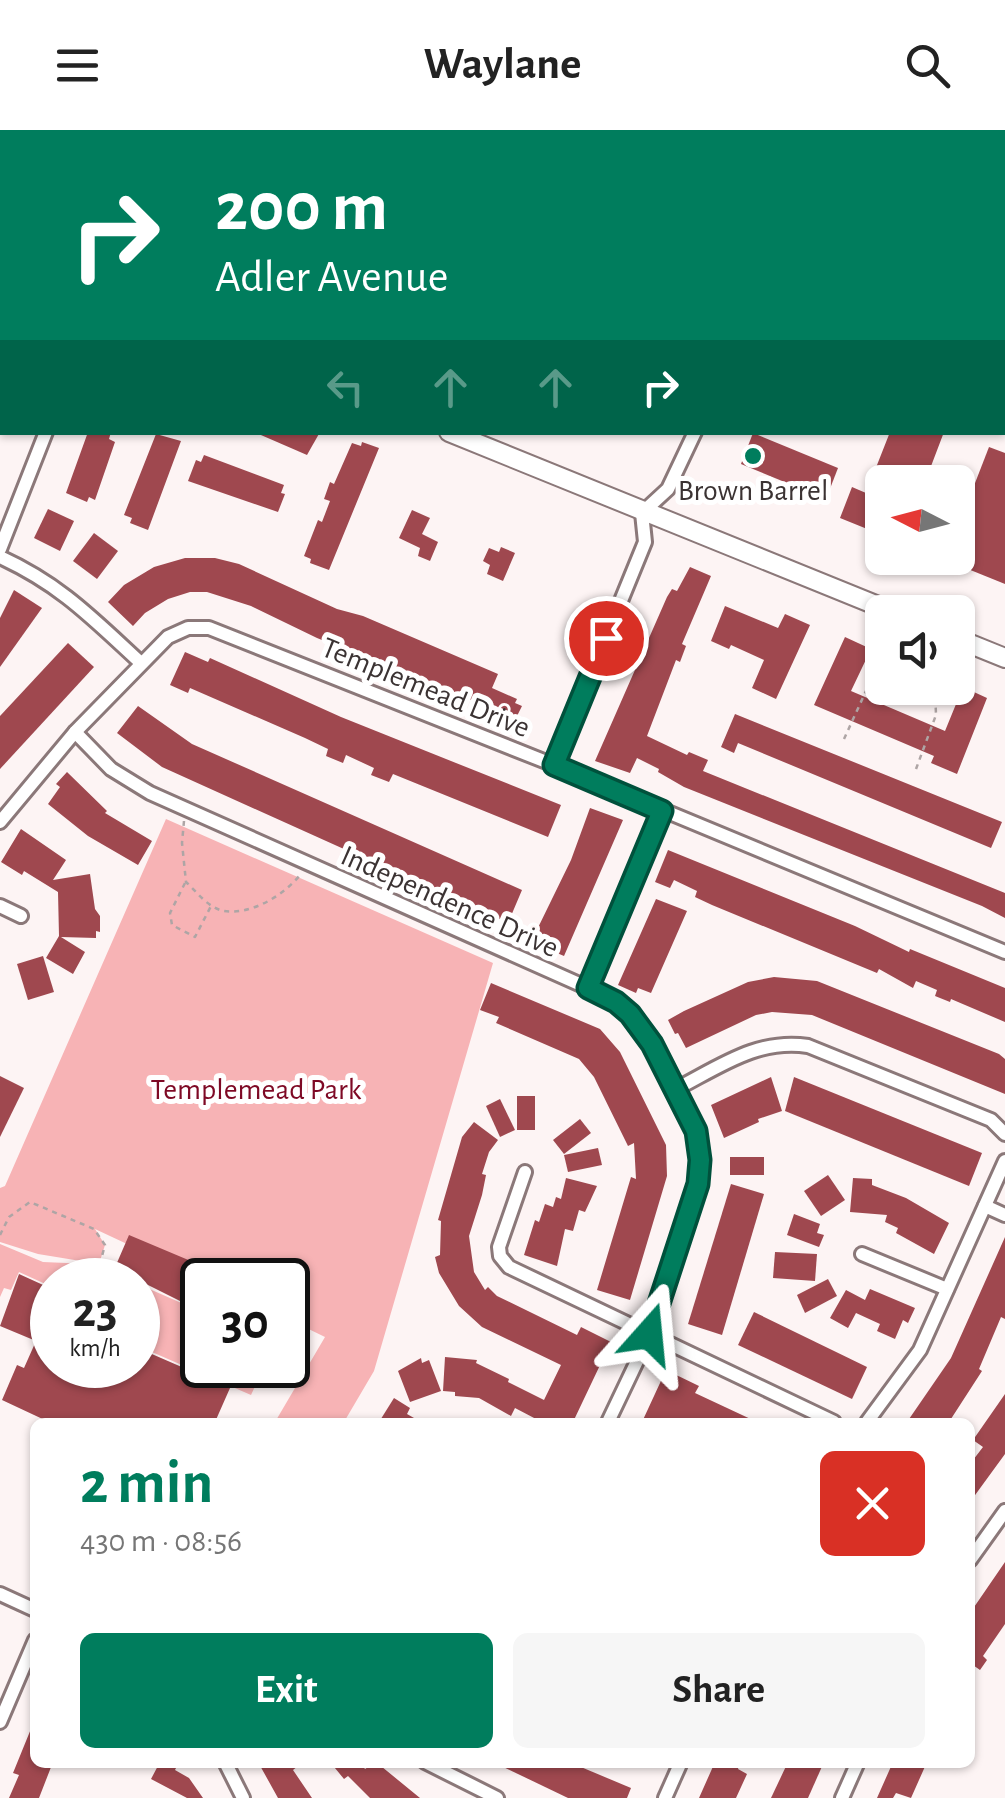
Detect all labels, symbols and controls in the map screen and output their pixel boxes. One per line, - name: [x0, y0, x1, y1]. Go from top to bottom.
- icon: menu: [50, 38, 105, 93]
- icon: search: [900, 38, 955, 93]
- text: Waylane: [424, 42, 581, 87]
- icon: right: [50, 170, 180, 300]
- text: 200 m: [215, 173, 388, 243]
- text: Adler Avenue: [215, 255, 449, 300]
- icon: left: [318, 360, 373, 415]
- icon: ahead: [423, 360, 478, 415]
- icon: ahead: [528, 360, 583, 415]
- icon: right: [633, 360, 688, 415]
- marker: Brown Barrel: [742, 445, 764, 467]
- north arrow: [865, 465, 975, 575]
- map controls: [865, 465, 975, 705]
- place label: Brown Barrel: [678, 476, 828, 506]
- button: sound: [865, 595, 975, 705]
- pin: [564, 596, 649, 681]
- icon: arrive: [579, 611, 634, 666]
- street label: Templemead Drive: [317, 633, 534, 743]
- street label: Independence Drive: [336, 840, 563, 963]
- park label: Templemead Park: [151, 1075, 362, 1105]
- speed limit sign: 30: [180, 1258, 310, 1388]
- position arrow: [597, 1282, 701, 1386]
- text: 23: [72, 1286, 118, 1336]
- text: km/h: [69, 1336, 121, 1361]
- button: close: [820, 1451, 925, 1556]
- text: 2 min: [80, 1454, 213, 1514]
- text: 430 m · 08:56: [80, 1525, 242, 1557]
- button: Exit: [80, 1633, 493, 1748]
- button: Share: [513, 1633, 925, 1748]

